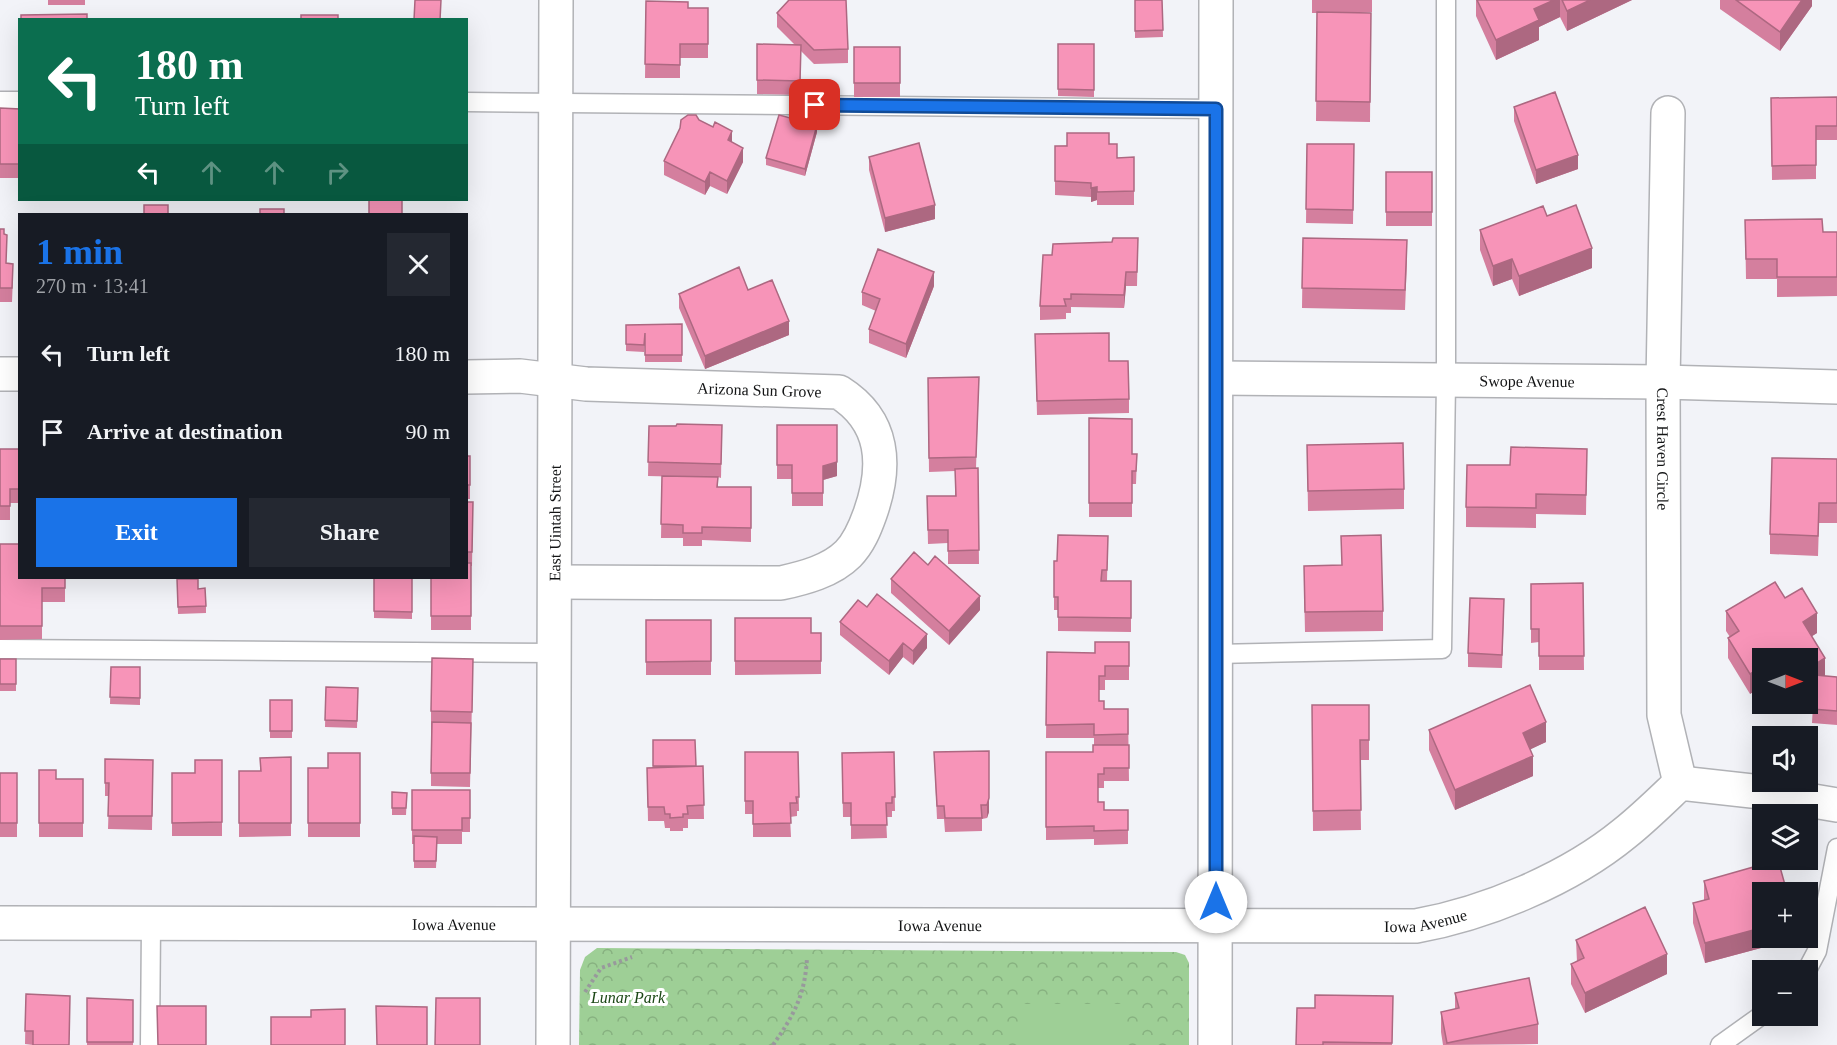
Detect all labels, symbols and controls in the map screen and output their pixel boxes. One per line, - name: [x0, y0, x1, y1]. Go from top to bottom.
- icon: left: [36, 42, 114, 120]
- text: 180 m: [135, 42, 244, 88]
- pin: [789, 79, 840, 130]
- icon: arrive: [798, 88, 831, 121]
- text: Turn left: [135, 91, 229, 121]
- icon: left: [132, 156, 165, 189]
- icon: ahead: [195, 156, 228, 189]
- icon: ahead: [258, 156, 291, 189]
- icon: right: [321, 156, 354, 189]
- text: 1 min: [36, 232, 123, 272]
- button: close: [387, 233, 450, 296]
- text: 270 m · 13:41: [36, 275, 149, 297]
- icon: left: [36, 338, 69, 371]
- text: Turn left: [87, 341, 170, 366]
- text: 180 m: [394, 341, 450, 366]
- street label: Swope Avenue: [1479, 372, 1575, 390]
- street label: Arizona Sun Grove: [697, 379, 822, 400]
- street label: Crest Haven Circle: [1655, 388, 1672, 510]
- icon: arrive: [36, 416, 69, 449]
- text: Arrive at destination: [87, 419, 283, 444]
- text: 90 m: [405, 419, 450, 444]
- street label: East Uintah Street: [546, 464, 563, 581]
- button: Exit: [36, 498, 237, 567]
- button: Share: [249, 498, 450, 567]
- north arrow: [1752, 648, 1818, 714]
- map controls: [1752, 648, 1818, 1026]
- button: sound: [1752, 726, 1818, 792]
- button: layers: [1752, 804, 1818, 870]
- position arrow: [1184, 870, 1248, 934]
- button: +: [1752, 882, 1818, 948]
- street label: Iowa Avenue: [1384, 906, 1469, 935]
- street label: Iowa Avenue: [412, 915, 496, 933]
- street label: Iowa Avenue: [898, 916, 982, 934]
- button: −: [1752, 960, 1818, 1026]
- park label: Lunar Park: [590, 989, 666, 1006]

